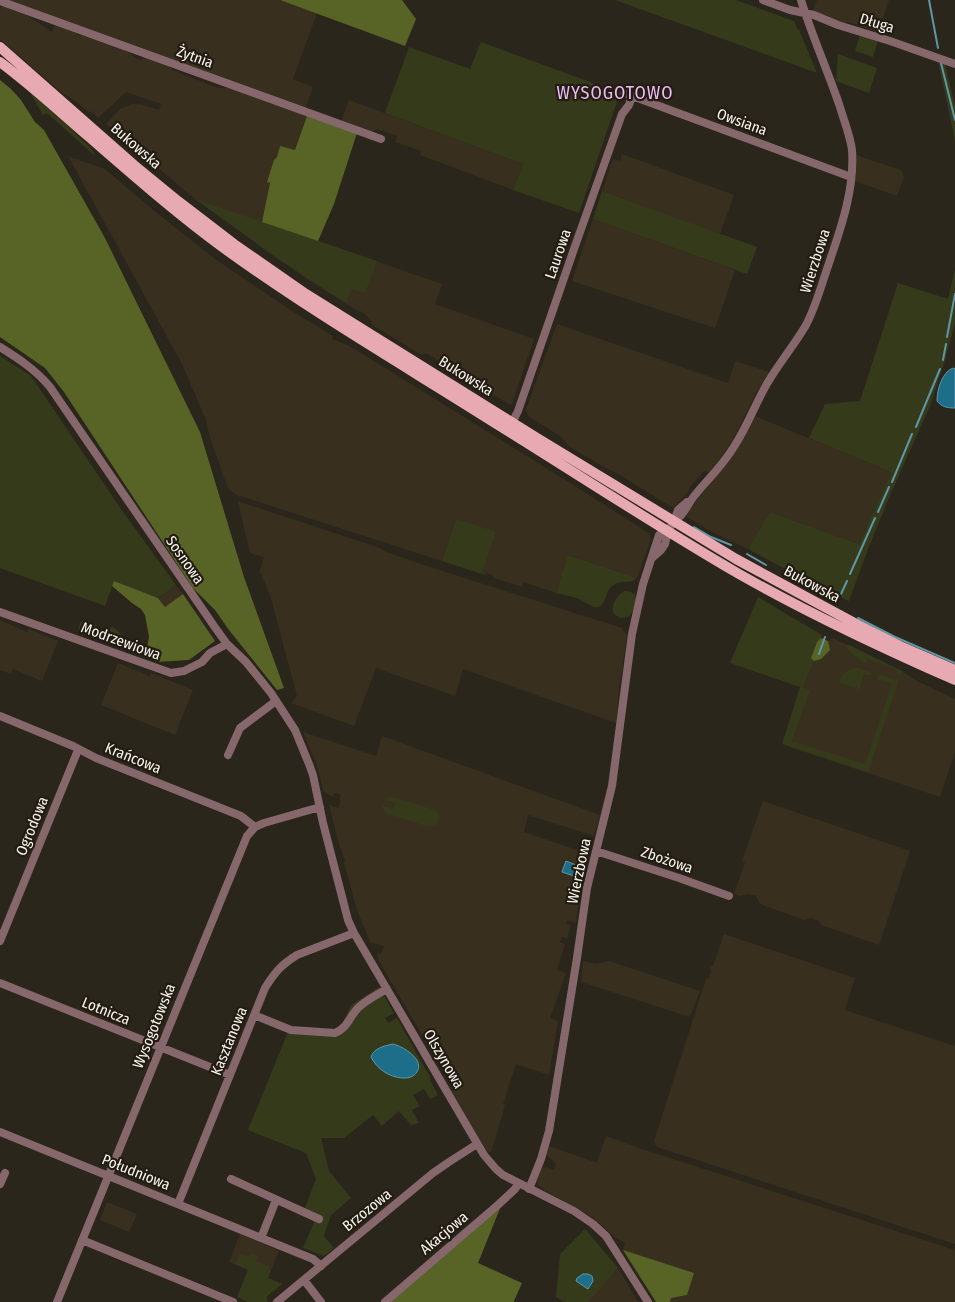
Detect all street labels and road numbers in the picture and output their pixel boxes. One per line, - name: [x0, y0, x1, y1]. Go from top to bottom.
- street label: Długa: [858, 9, 896, 37]
- street label: Żytnia: [174, 42, 216, 72]
- street label: Owsiana: [714, 105, 770, 139]
- street label: Bukowska: [107, 119, 165, 173]
- street label: Laurowa: [541, 227, 575, 281]
- street label: Wierzbowa: [796, 227, 834, 295]
- street label: Bukowska: [435, 352, 497, 400]
- street label: Sosnowa: [162, 533, 208, 587]
- street label: Bukowska: [781, 562, 843, 606]
- street label: Modrzewiowa: [79, 618, 163, 664]
- street label: Krańcowa: [102, 739, 164, 777]
- street label: Ogrodowa: [12, 794, 52, 858]
- street label: Wierzbowa: [563, 837, 595, 905]
- street label: Zbożowa: [639, 843, 695, 877]
- street label: Wysogotowska: [129, 981, 179, 1071]
- street label: Lotnicza: [79, 993, 133, 1029]
- street label: Kasztanowa: [207, 1004, 251, 1078]
- street label: Olszynowa: [420, 1026, 468, 1092]
- street label: Południowa: [99, 1150, 173, 1194]
- street label: Brzozowa: [339, 1185, 395, 1235]
- street label: Akacjowa: [416, 1208, 472, 1258]

